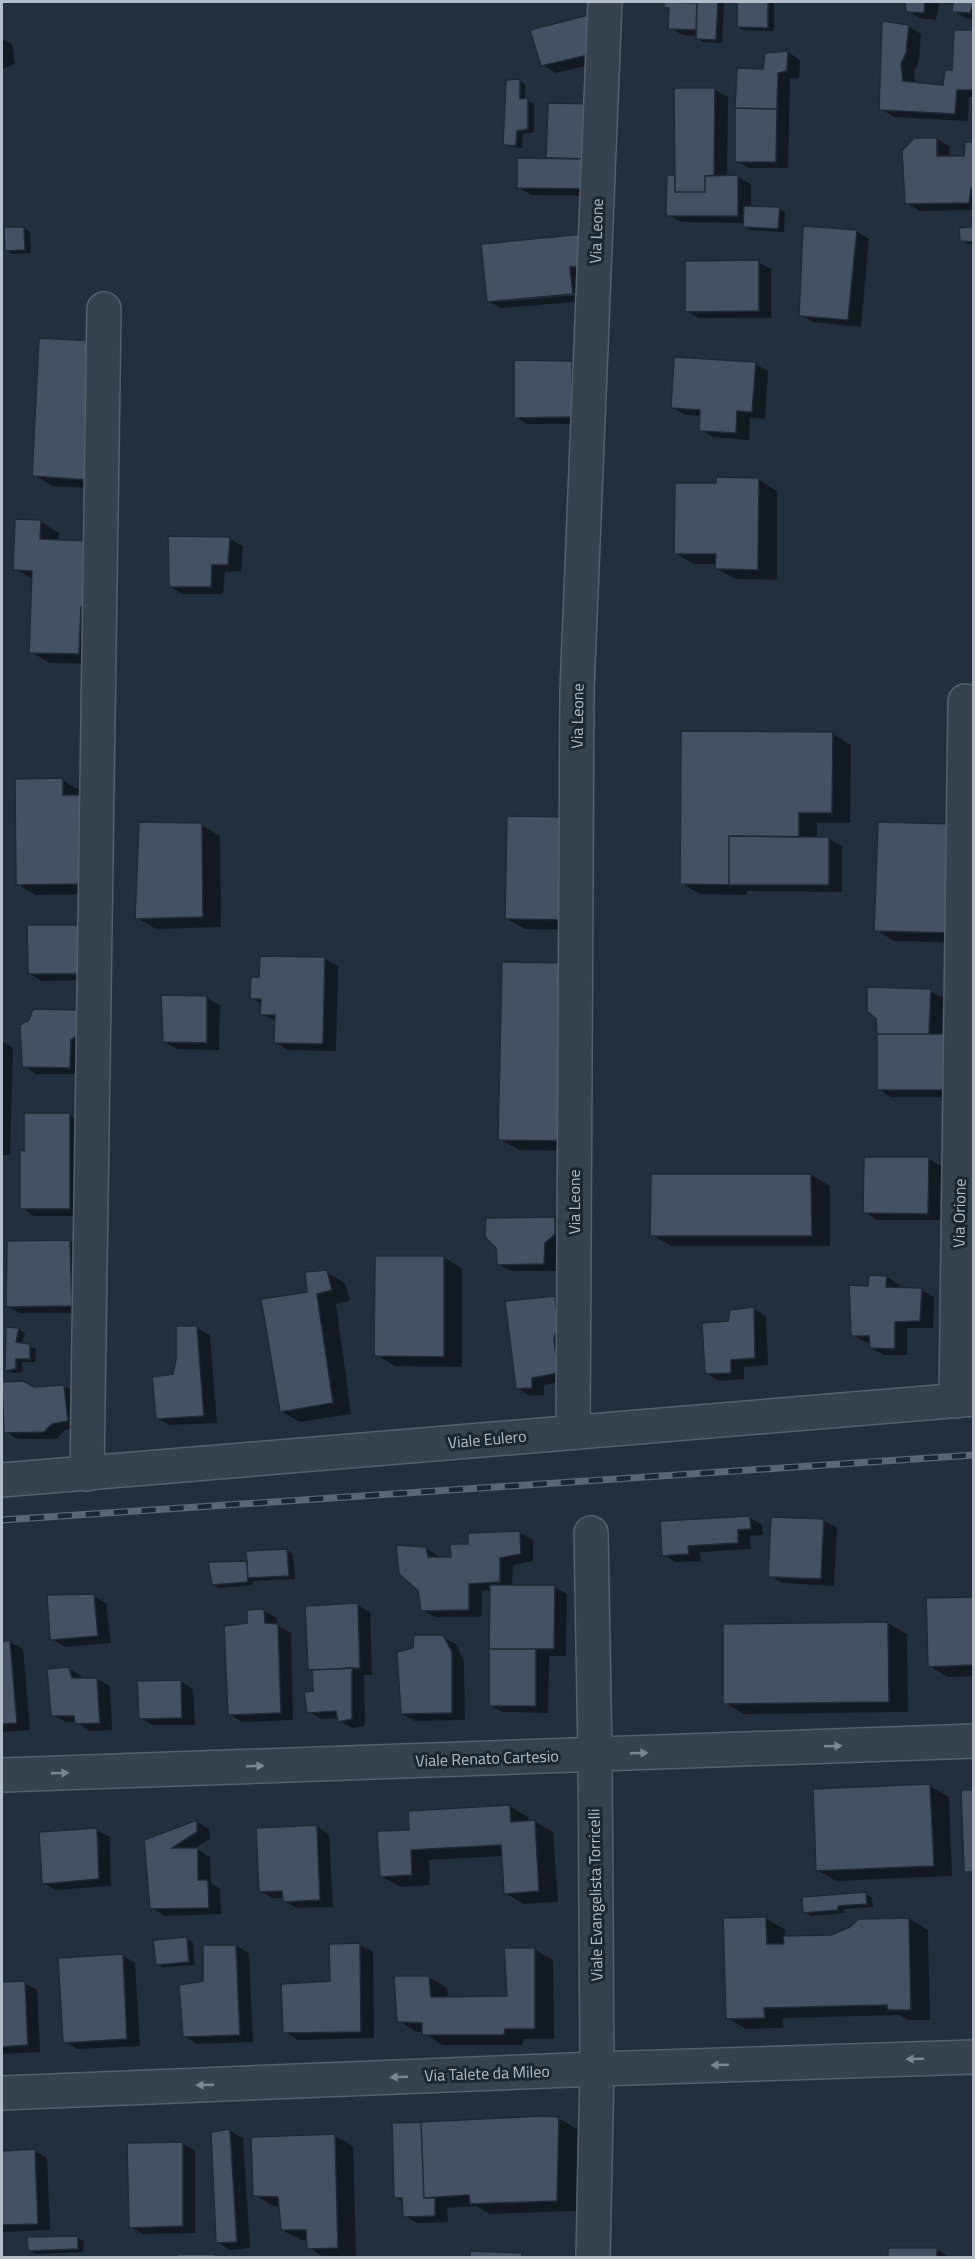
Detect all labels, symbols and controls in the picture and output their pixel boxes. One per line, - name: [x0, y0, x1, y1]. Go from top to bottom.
- street label: Via Leone: [583, 198, 609, 264]
- street label: Via Leone: [564, 683, 590, 749]
- street label: Via Leone: [562, 1169, 586, 1235]
- street label: Via Orione: [946, 1178, 972, 1248]
- street label: Viale Eulero: [447, 1424, 527, 1454]
- one-way arrow: [824, 1742, 843, 1751]
- street label: Viale Renato Cartesio: [415, 1744, 559, 1772]
- one-way arrow: [629, 1748, 648, 1757]
- one-way arrow: [245, 1762, 264, 1771]
- one-way arrow: [50, 1769, 69, 1778]
- street label: Viale Evangelista Torricelli: [581, 1808, 609, 1982]
- one-way arrow: [906, 2054, 925, 2064]
- street label: Via Talete da Mileo: [424, 2059, 550, 2087]
- one-way arrow: [711, 2060, 730, 2070]
- one-way arrow: [390, 2072, 409, 2081]
- one-way arrow: [195, 2080, 214, 2089]

